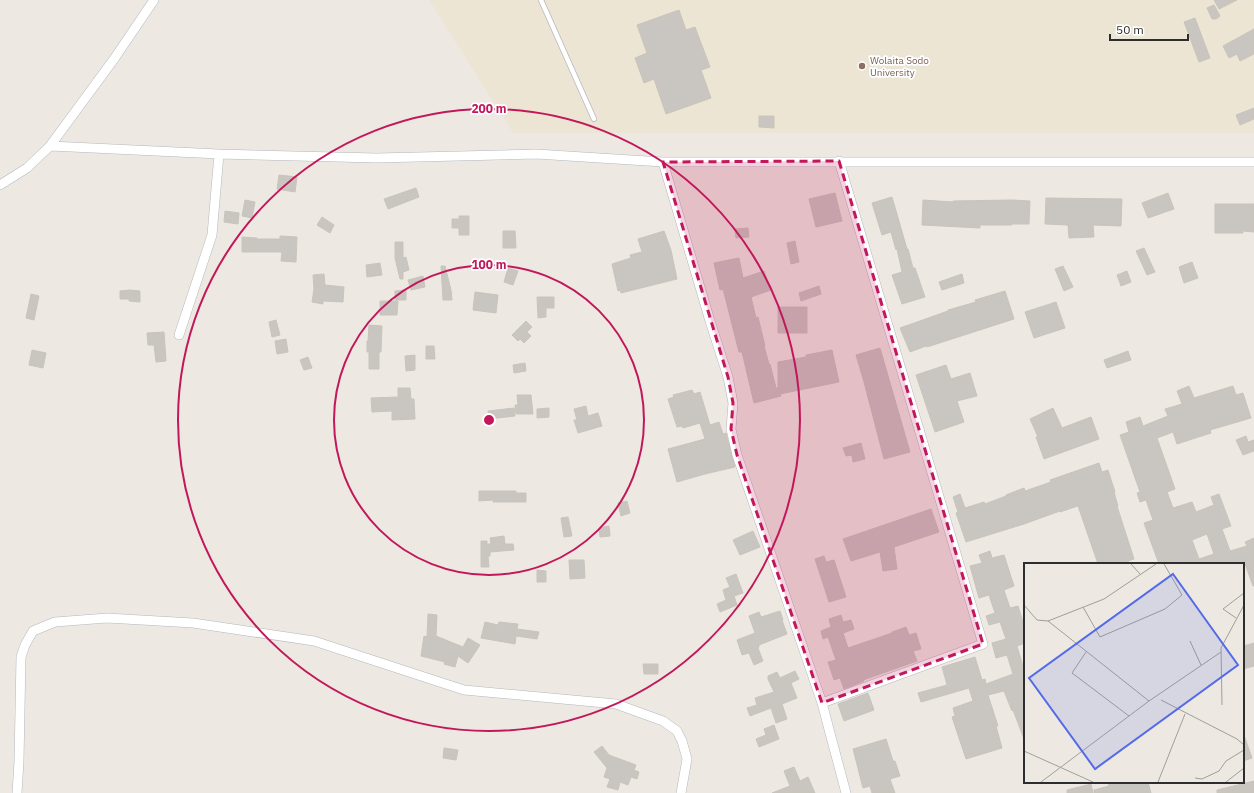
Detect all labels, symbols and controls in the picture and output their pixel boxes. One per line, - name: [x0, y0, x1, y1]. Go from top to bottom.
- scale bar: [1110, 16, 1188, 42]
- text: 50 m: [1116, 22, 1144, 37]
- place label: Wolaita Sodo University: [870, 54, 929, 79]
- marker: Wolaita Sodo University: [857, 61, 867, 71]
- text: 200 m: [471, 101, 507, 116]
- text: 100 m: [471, 257, 507, 272]
- centre of rings: [482, 413, 496, 427]
- inset map: [1024, 563, 1244, 783]

